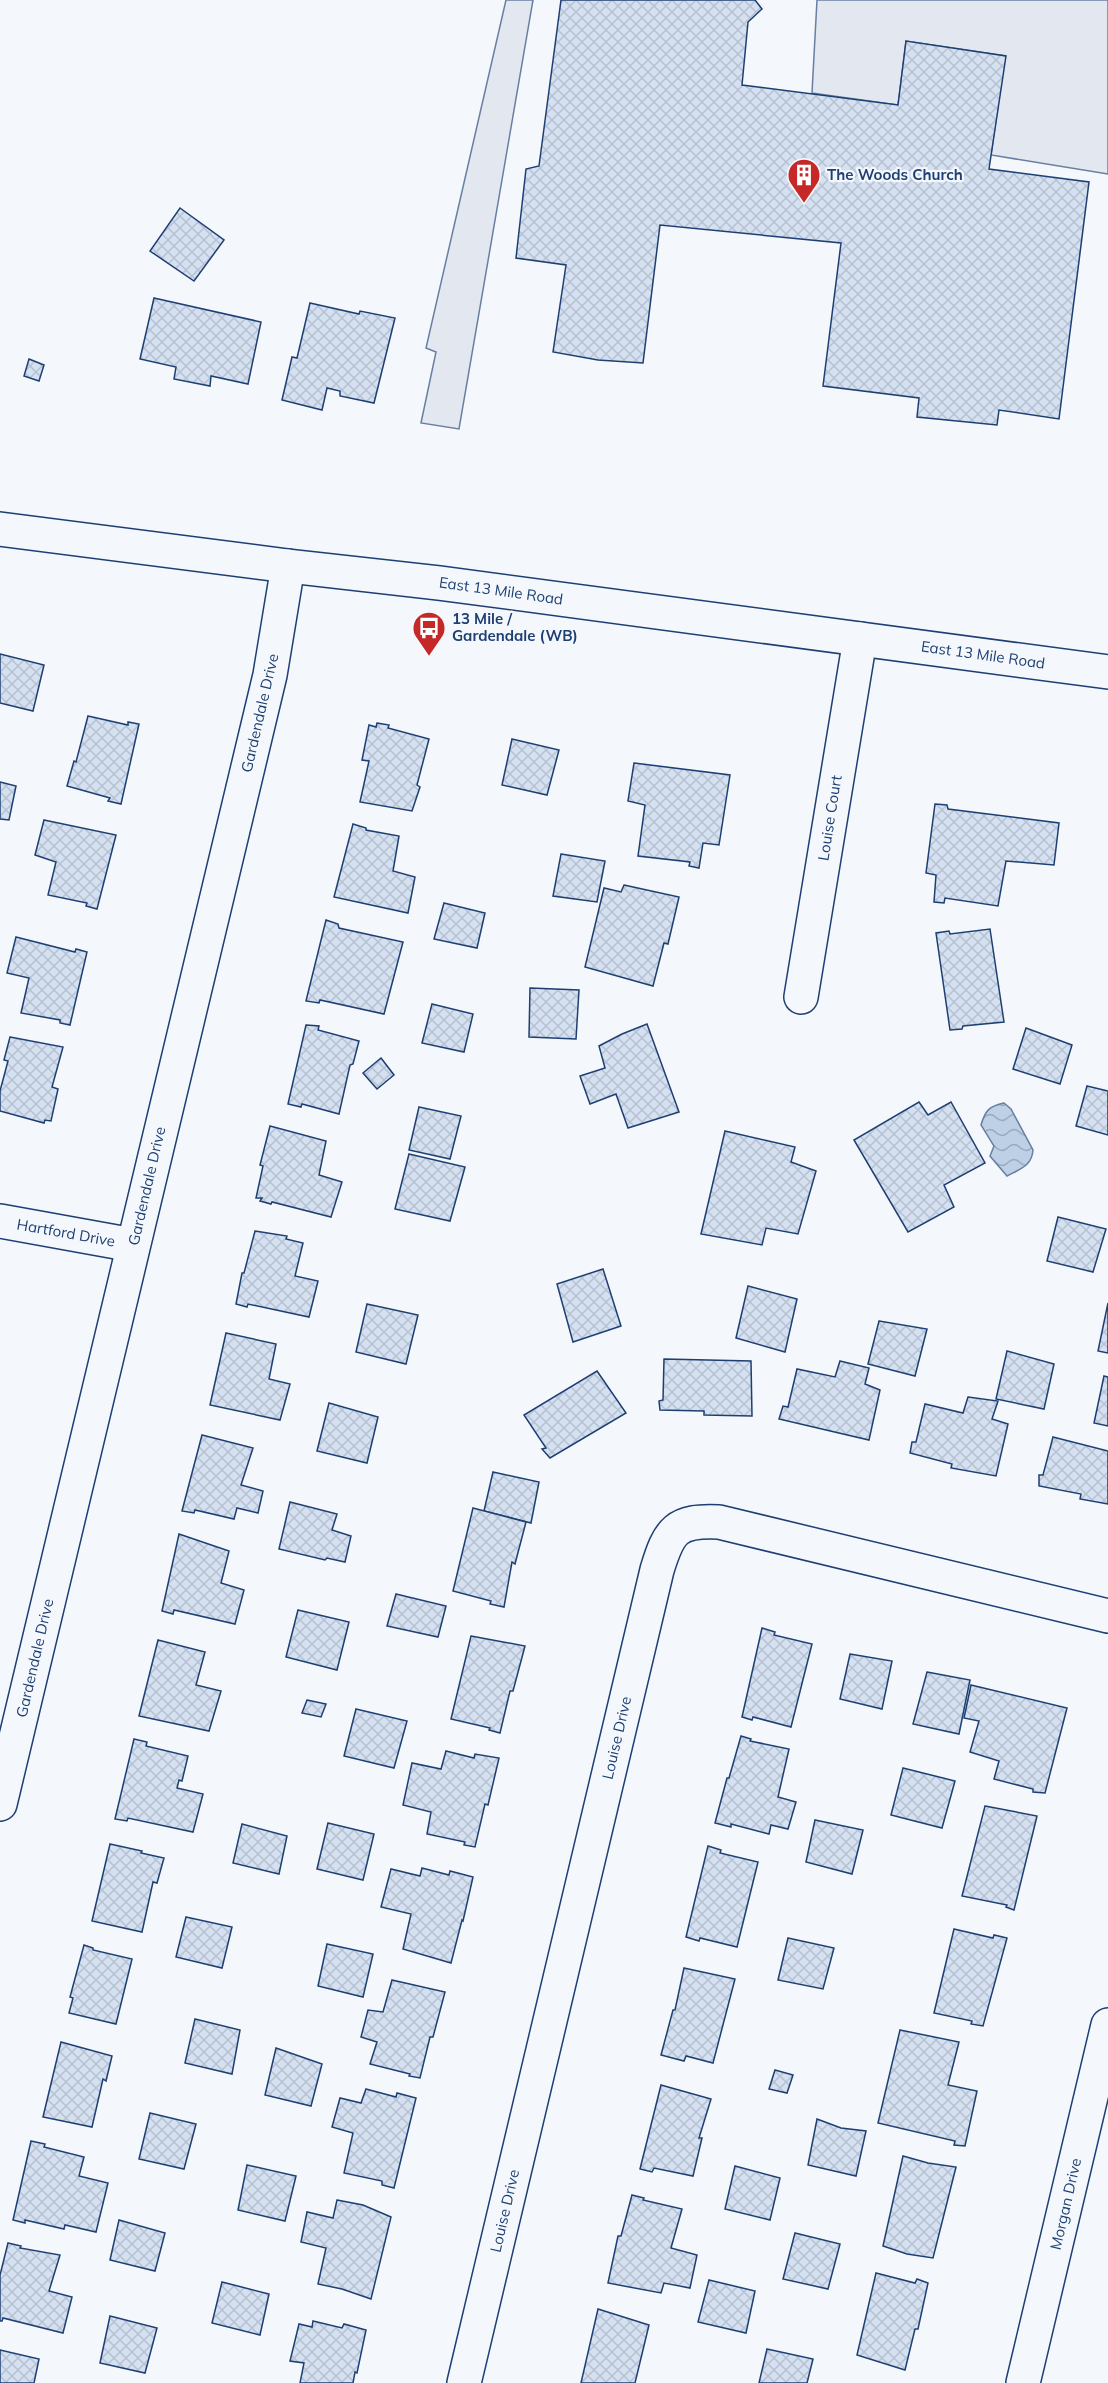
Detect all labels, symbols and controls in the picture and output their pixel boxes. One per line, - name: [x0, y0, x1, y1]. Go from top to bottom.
- building icon: The Woods Church: [786, 157, 822, 204]
- place label: The Woods Church: [827, 165, 963, 184]
- street label: East 13 Mile Road: [438, 572, 564, 609]
- place label: 13 Mile / Gardendale (WB): [452, 609, 578, 645]
- bus stop icon: 13 Mile / Gardendale (WB): [411, 610, 447, 657]
- street label: East 13 Mile Road: [920, 636, 1046, 673]
- street label: Gardendale Drive: [237, 652, 282, 774]
- street label: Louise Court: [813, 774, 846, 862]
- street label: Gardendale Drive: [124, 1125, 169, 1247]
- street label: Hartford Drive: [15, 1215, 117, 1251]
- street label: Gardendale Drive: [12, 1597, 57, 1719]
- street label: Louise Drive: [598, 1695, 635, 1781]
- street label: Morgan Drive: [1046, 2156, 1085, 2252]
- street label: Louise Drive: [486, 2168, 523, 2254]

